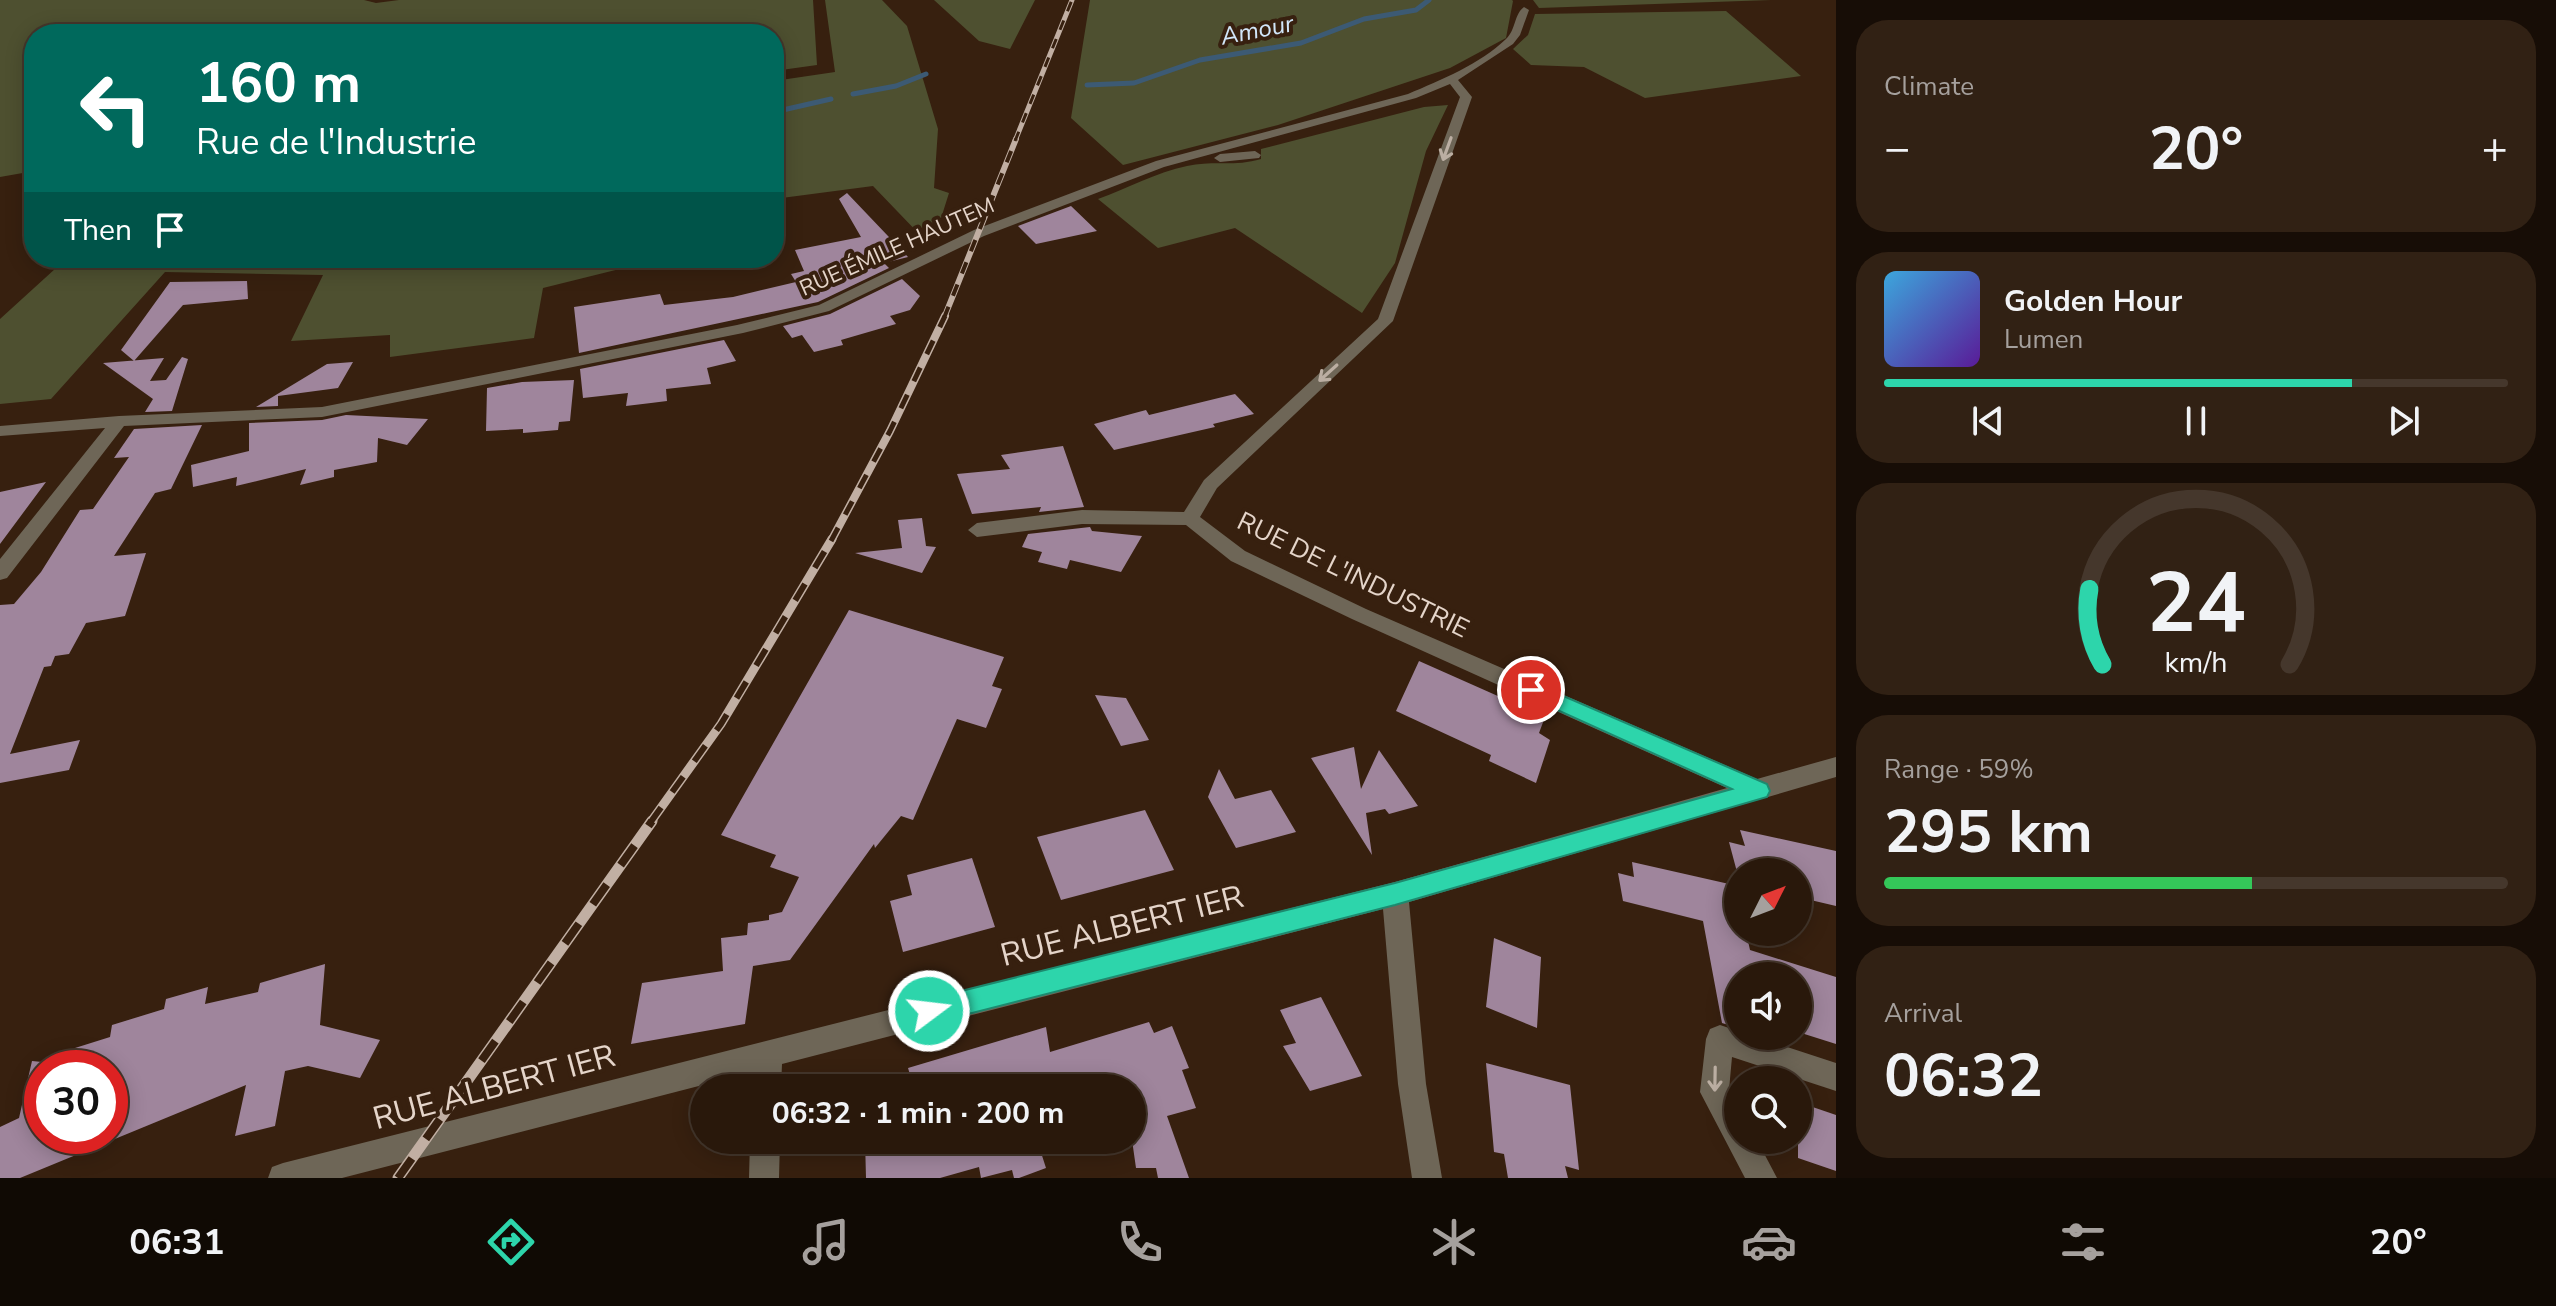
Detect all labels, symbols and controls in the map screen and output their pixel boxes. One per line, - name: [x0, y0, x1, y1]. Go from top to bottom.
- water label: Amour: [1217, 7, 1297, 53]
- text: 160 m: [196, 45, 361, 122]
- icon: left: [64, 56, 168, 160]
- text: Climate: [1884, 69, 1974, 104]
- text: 20°: [2149, 108, 2243, 190]
- text: Rue de l'Industrie: [196, 118, 476, 167]
- text: −: [1884, 119, 1910, 179]
- text: +: [2482, 119, 2508, 179]
- one-way arrow: [1439, 137, 1453, 161]
- street label: RUE ÉMILE HAUTEM: [795, 190, 999, 304]
- icon: arrive: [148, 208, 192, 252]
- text: Then: [64, 210, 132, 251]
- text: Golden Hour: [2004, 281, 2182, 322]
- text: Lumen: [2004, 322, 2083, 357]
- one-way arrow: [1318, 364, 1338, 382]
- icon: previous: [1966, 399, 2010, 443]
- icon: pause: [2174, 399, 2218, 443]
- icon: next: [2382, 399, 2426, 443]
- street label: RUE DE L'INDUSTRIE: [1231, 504, 1475, 646]
- text: 24: [2146, 547, 2246, 660]
- text: km/h: [2165, 643, 2227, 682]
- pin: [1497, 656, 1565, 724]
- icon: arrive: [1509, 668, 1553, 712]
- text: Range · 59%: [1884, 752, 2034, 787]
- text: 295 km: [1884, 791, 2093, 873]
- north arrow: [1724, 858, 1812, 946]
- map controls: [1724, 858, 1812, 1154]
- street label: RUE ALBERT IER: [996, 875, 1248, 977]
- button: sound: [1724, 962, 1812, 1050]
- position arrow: [887, 969, 971, 1053]
- text: Arrival: [1884, 996, 1962, 1031]
- street label: RUE ALBERT IER: [368, 1034, 620, 1140]
- text: 06:32: [1884, 1035, 2043, 1117]
- speed limit sign: 30: [24, 1050, 128, 1154]
- one-way arrow: [1707, 1065, 1722, 1092]
- button: search: [1724, 1066, 1812, 1154]
- text: 06:32 · 1 min · 200 m: [772, 1093, 1064, 1134]
- icon: directions: [483, 1214, 539, 1270]
- icon: music: [798, 1214, 854, 1270]
- icon: phone: [1112, 1214, 1168, 1270]
- icon: climate: [1426, 1214, 1482, 1270]
- icon: car: [1741, 1214, 1797, 1270]
- icon: filters: [2055, 1214, 2111, 1270]
- text: 06:31: [129, 1218, 225, 1267]
- text: 20°: [2370, 1218, 2427, 1267]

